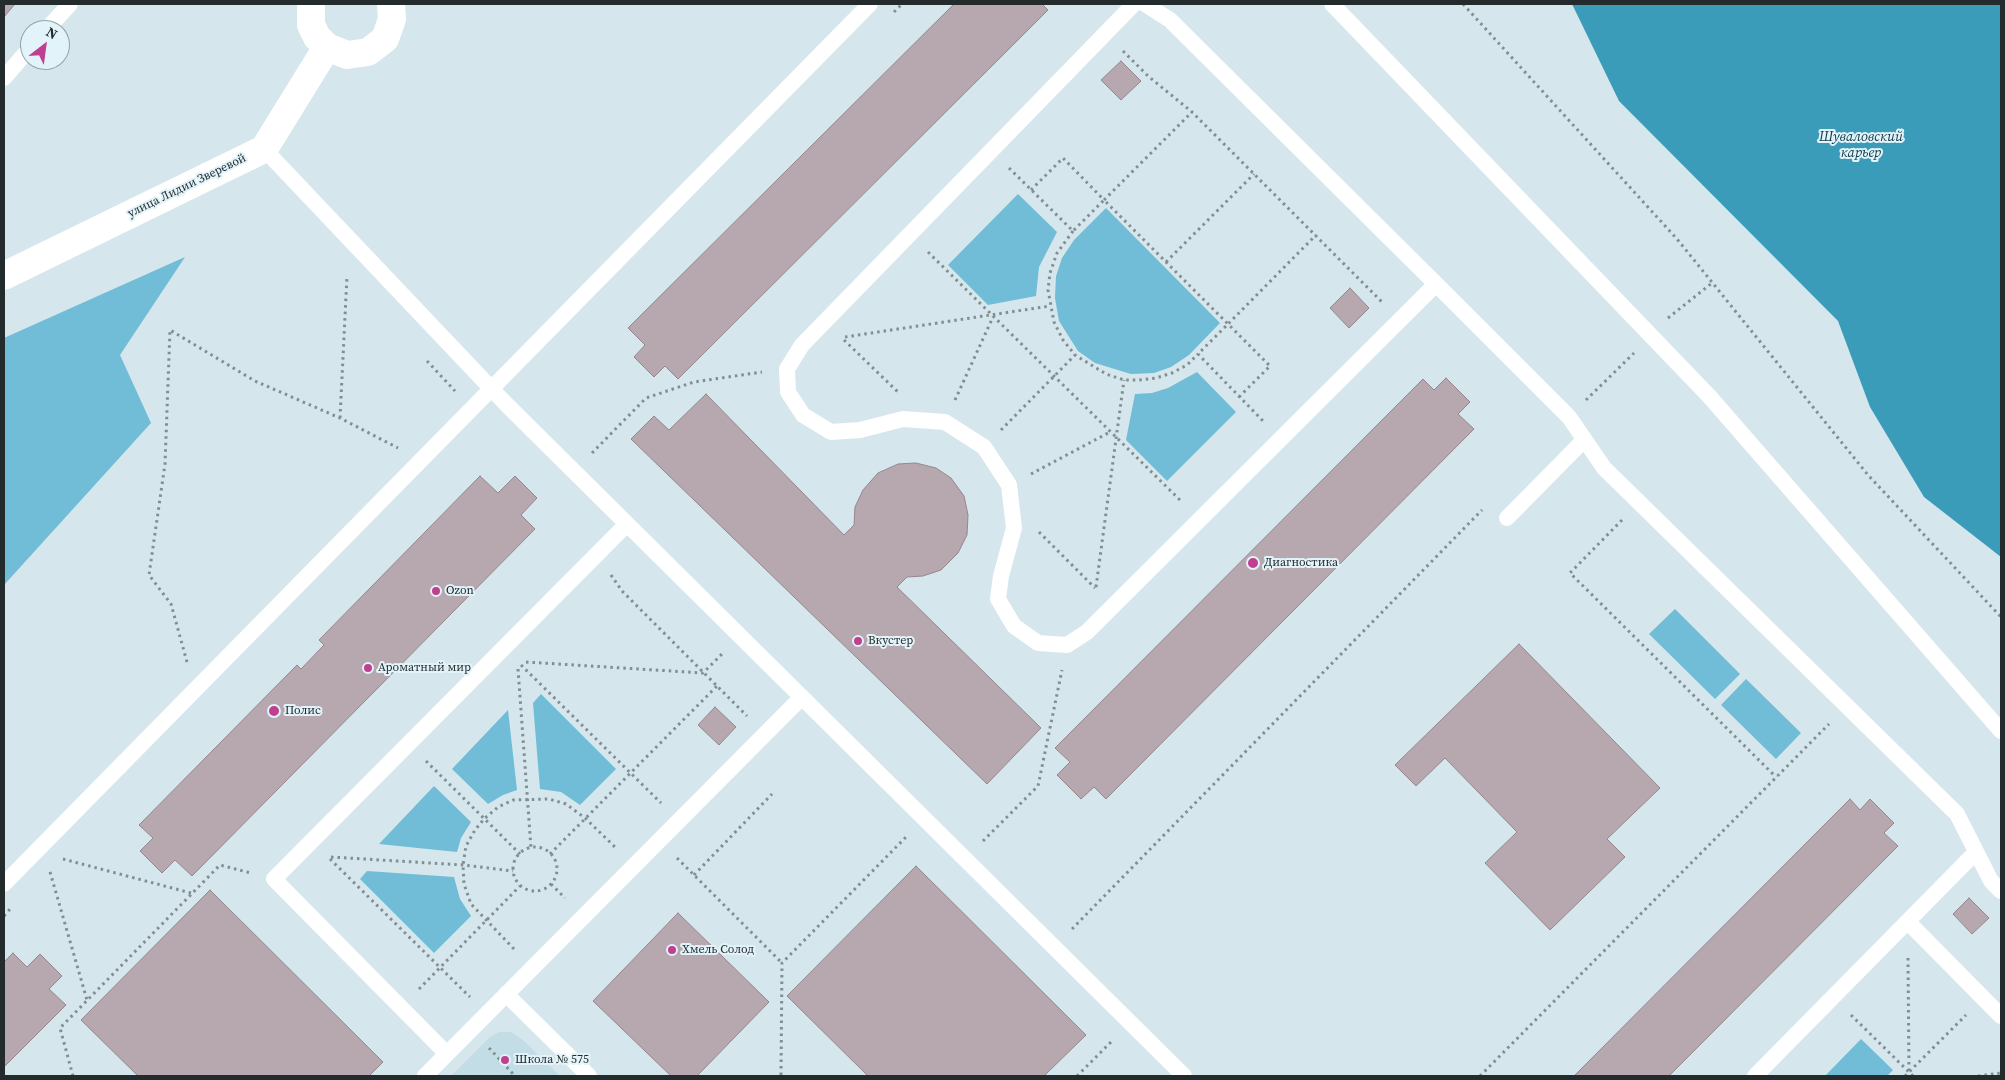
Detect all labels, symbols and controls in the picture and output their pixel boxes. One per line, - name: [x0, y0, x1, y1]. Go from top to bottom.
- north arrow: [20, 20, 70, 70]
- text: N: [43, 22, 61, 44]
- water label: Шуваловский карьер: [1819, 129, 1903, 162]
- street label: улица Лидии Зверевой: [125, 151, 249, 221]
- marker: Диагностика: [1246, 556, 1260, 570]
- place label: Диагностика: [1264, 556, 1338, 570]
- place label: Ozon: [446, 584, 474, 598]
- marker: Ozon: [430, 585, 442, 597]
- place label: Вкустер: [868, 634, 913, 648]
- marker: Вкустер: [852, 635, 864, 647]
- place label: Ароматный мир: [378, 661, 471, 675]
- marker: Ароматный мир: [362, 662, 374, 674]
- marker: Полис: [267, 704, 281, 718]
- place label: Полис: [285, 704, 321, 718]
- place label: Хмель Солод: [682, 943, 754, 957]
- marker: Хмель Солод: [666, 944, 678, 956]
- place label: Школа № 575: [515, 1053, 589, 1067]
- marker: Школа № 575: [499, 1054, 511, 1066]

